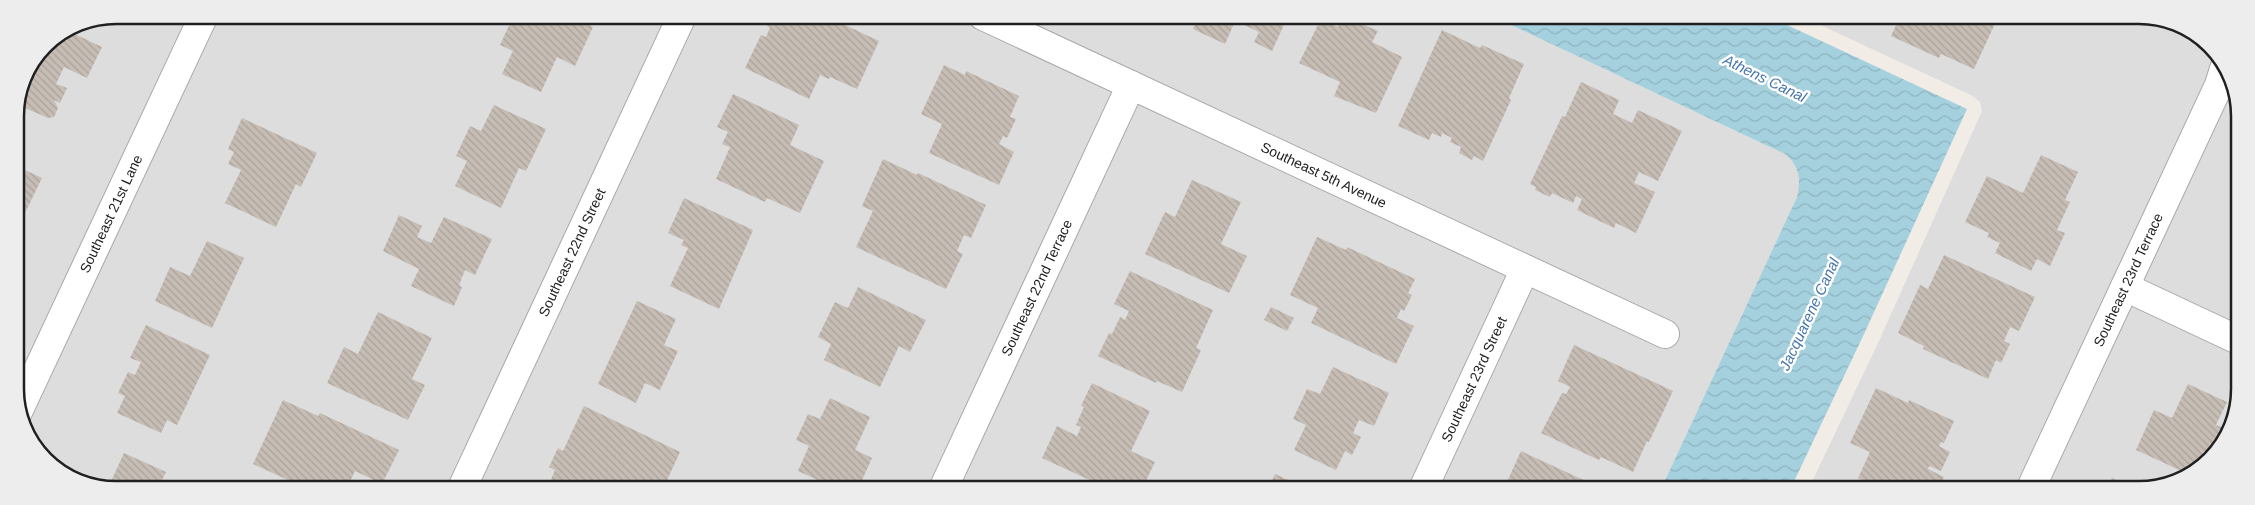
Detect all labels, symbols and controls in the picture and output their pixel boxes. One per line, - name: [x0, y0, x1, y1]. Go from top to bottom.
- water label: Athens Canal: [1720, 50, 1810, 106]
- street label: Southeast 5th Avenue: [1258, 139, 1389, 211]
- street label: Southeast 21st Lane: [76, 152, 146, 275]
- street label: Southeast 22nd Street: [535, 186, 609, 319]
- street label: Southeast 23rd Terrace: [2090, 210, 2166, 349]
- street label: Southeast 22nd Terrace: [998, 217, 1075, 358]
- water label: Jacquarene Canal: [1775, 255, 1843, 374]
- street label: Southeast 23rd Street: [1438, 314, 1510, 444]

